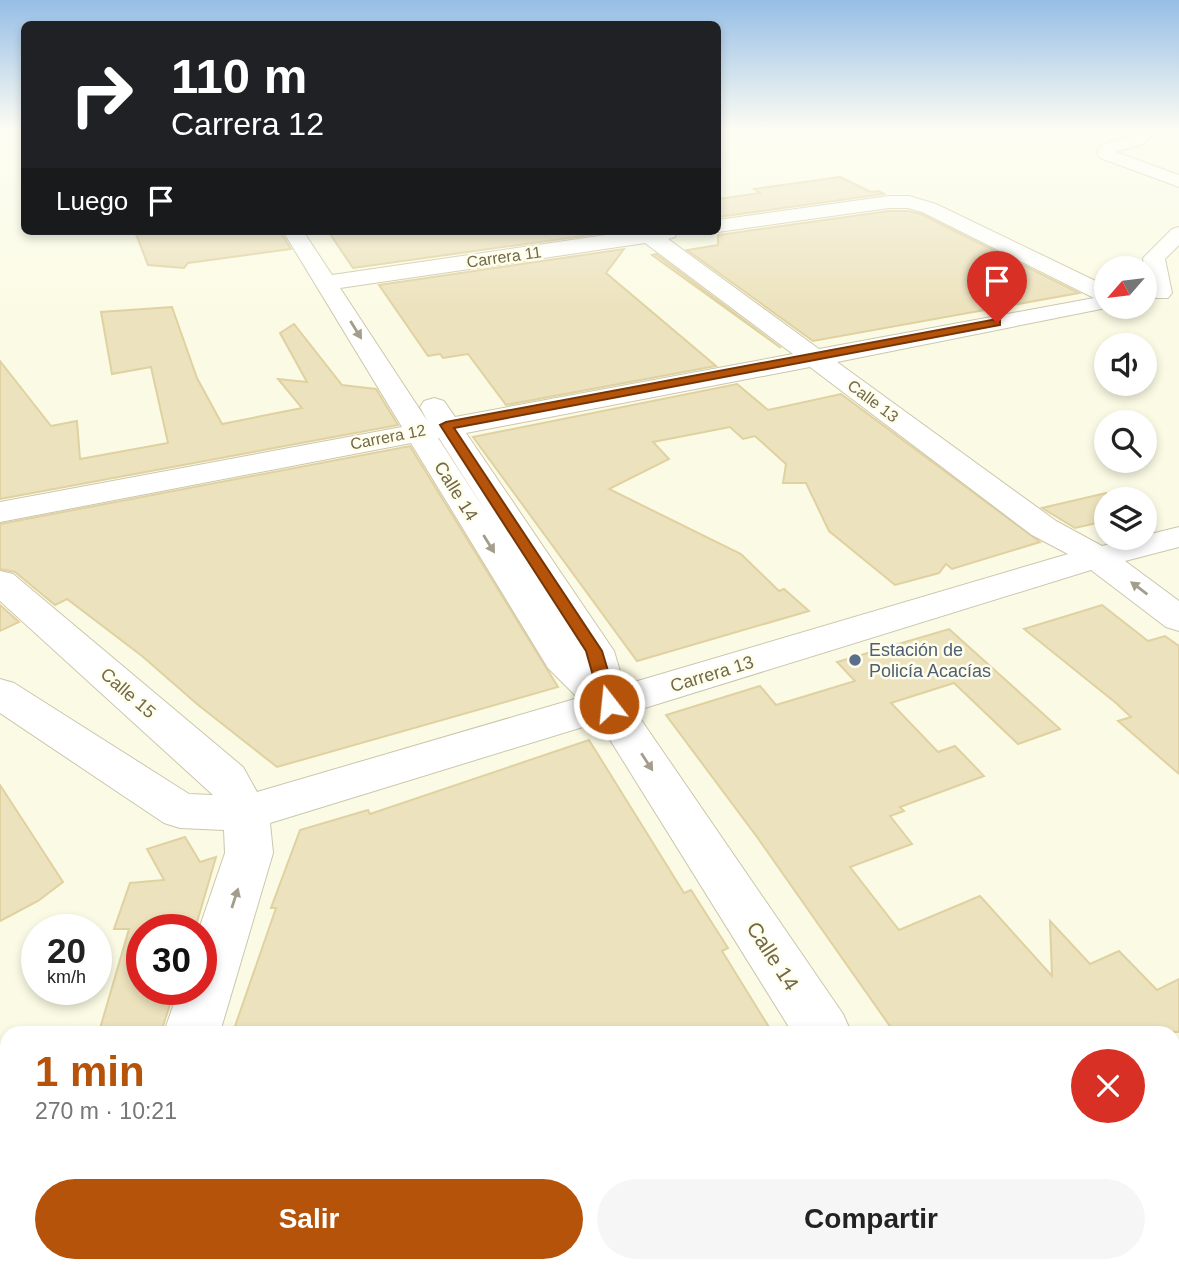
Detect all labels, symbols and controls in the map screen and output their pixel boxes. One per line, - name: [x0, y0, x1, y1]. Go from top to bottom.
- icon: right: [56, 49, 147, 140]
- text: 110 m: [171, 49, 307, 103]
- text: Carrera 12: [171, 106, 324, 142]
- icon: arrive: [142, 182, 180, 220]
- text: Luego: [56, 186, 128, 216]
- street label: Carrera 11: [466, 243, 543, 271]
- pin: [967, 251, 1027, 323]
- north arrow: [1094, 256, 1157, 318]
- map controls: [1094, 256, 1157, 550]
- icon: arrive: [978, 262, 1016, 300]
- one-way arrow: [349, 321, 362, 340]
- button: sound: [1094, 333, 1157, 396]
- street label: Calle 13: [844, 377, 902, 426]
- button: search: [1094, 410, 1157, 473]
- street label: Carrera 12: [349, 421, 427, 453]
- street label: Calle 14: [430, 458, 482, 524]
- button: layers: [1094, 487, 1157, 550]
- one-way arrow: [483, 534, 496, 554]
- one-way arrow: [1130, 582, 1148, 596]
- place label: Estación de Policía Acacías: [869, 640, 991, 681]
- street label: Carrera 13: [668, 652, 756, 696]
- marker: Estación de Policía Acacías: [847, 652, 863, 668]
- street label: Calle 15: [97, 664, 159, 722]
- position arrow: [572, 667, 646, 741]
- one-way arrow: [640, 752, 653, 771]
- one-way arrow: [230, 887, 241, 908]
- speed limit sign: 30: [126, 914, 217, 1005]
- street label: Calle 14: [742, 917, 804, 995]
- text: 20: [47, 931, 86, 970]
- text: km/h: [47, 967, 86, 987]
- text: 1 min: [35, 1048, 145, 1095]
- button: close: [1071, 1049, 1145, 1123]
- text: 270 m · 10:21: [35, 1098, 177, 1124]
- button: Salir: [35, 1179, 583, 1259]
- button: Compartir: [597, 1179, 1145, 1259]

